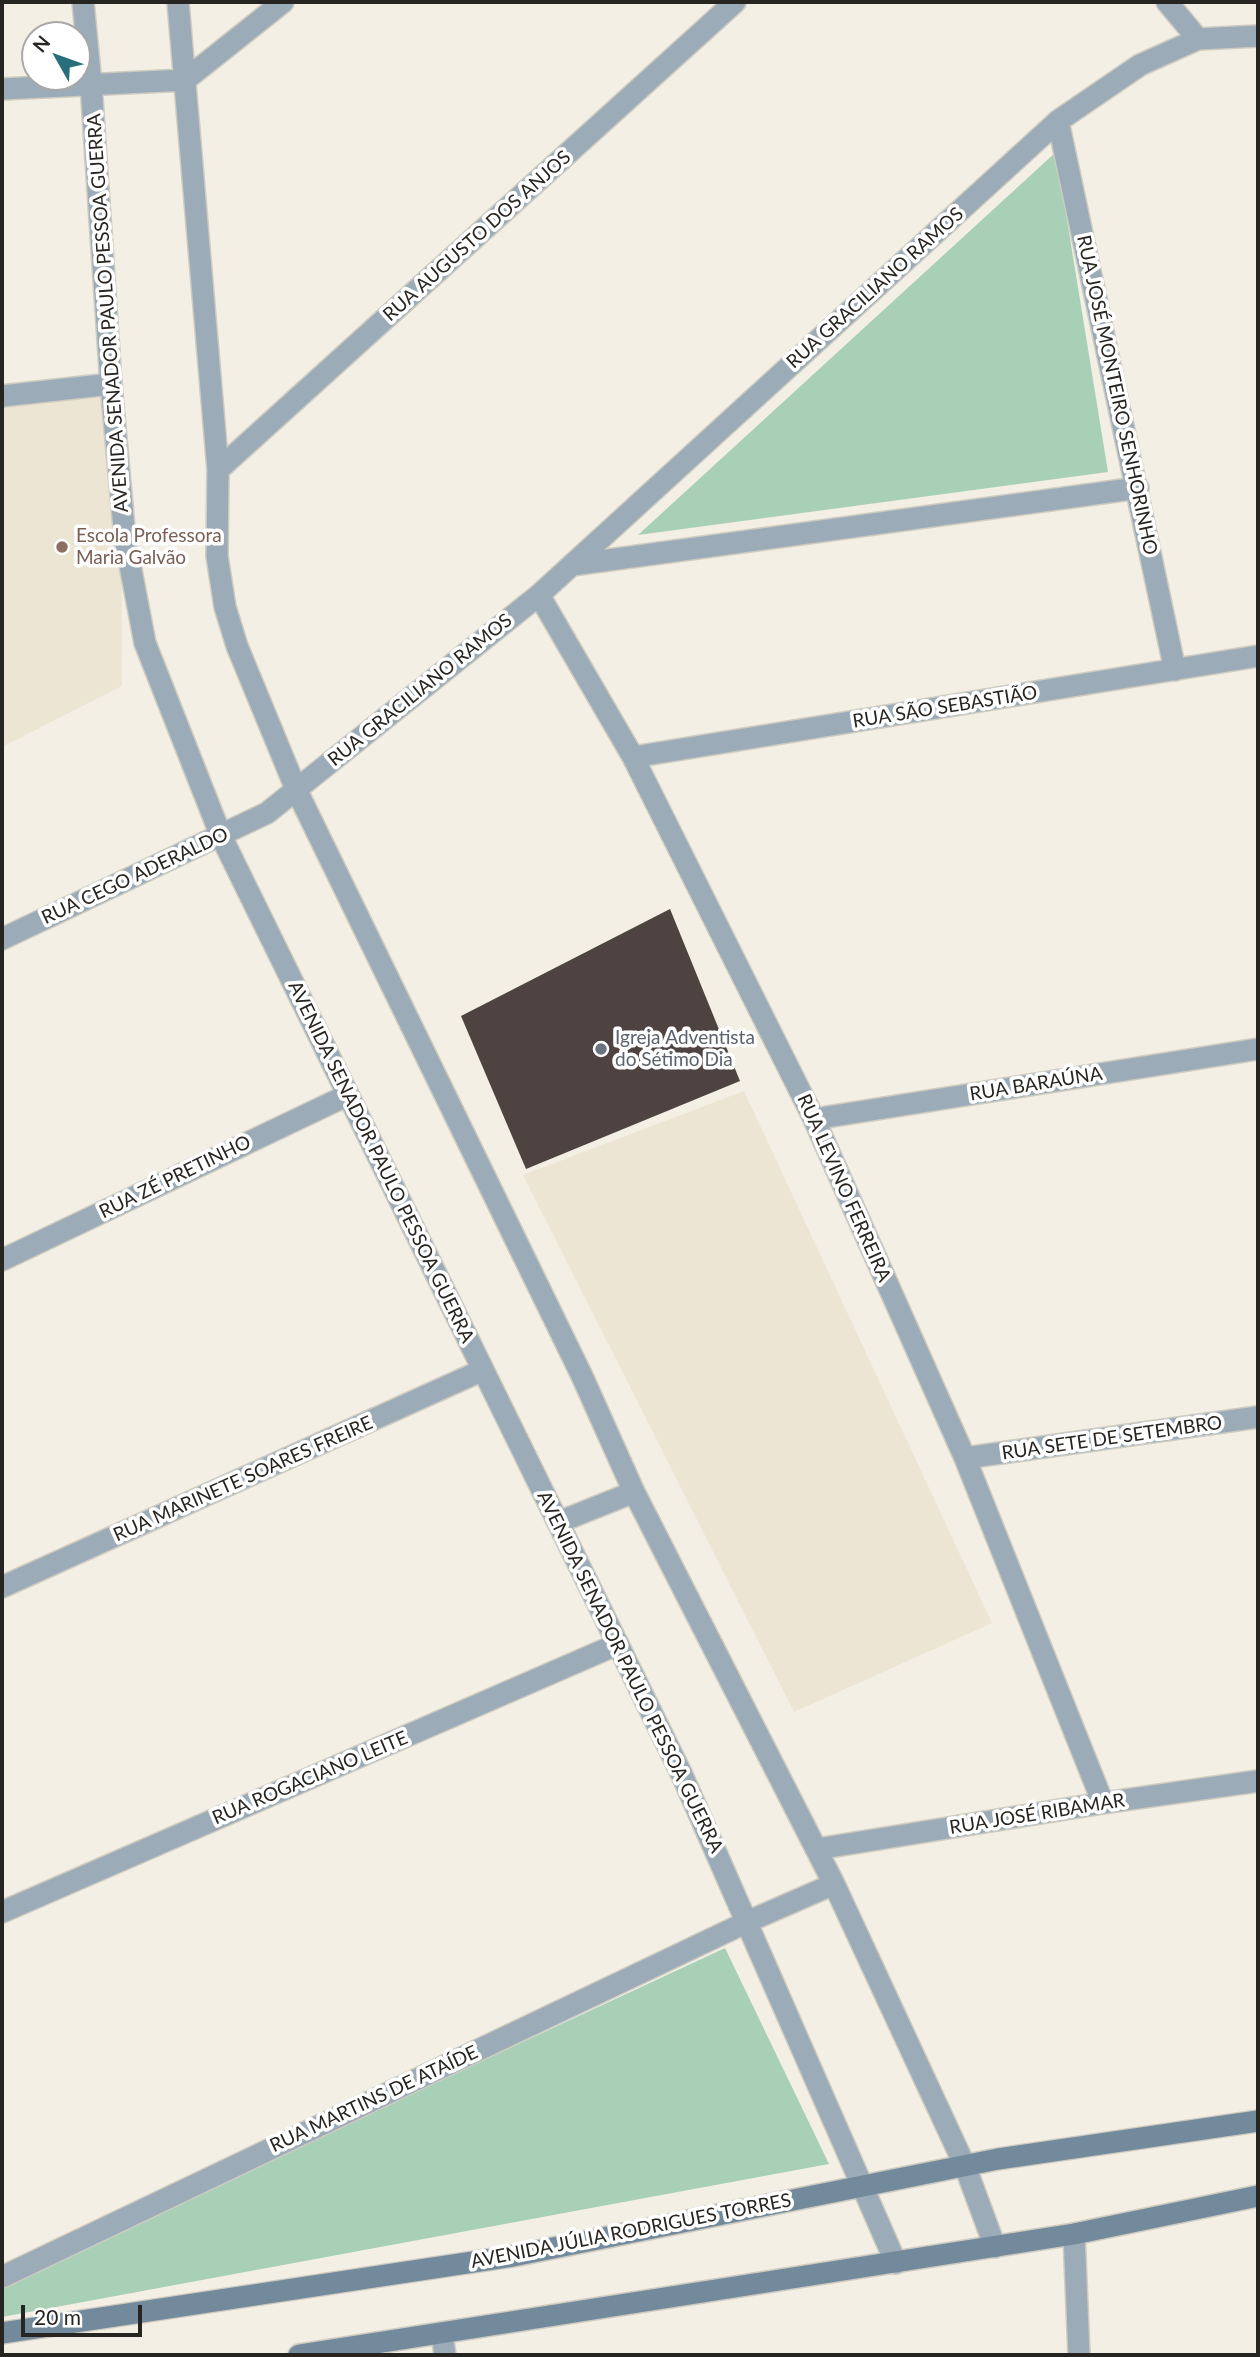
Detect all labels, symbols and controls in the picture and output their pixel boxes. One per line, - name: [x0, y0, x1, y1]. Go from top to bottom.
- north arrow: [21, 21, 91, 91]
- text: N: [28, 30, 55, 56]
- street label: AVENIDA SENADOR PAULO PESSOA GUERRA: [83, 113, 133, 513]
- street label: RUA AUGUSTO DOS ANJOS: [379, 146, 575, 326]
- street label: RUA GRACILIANO RAMOS: [782, 203, 968, 373]
- street label: RUA JOSÉ MONTEIRO SENHORINHO: [1072, 233, 1162, 557]
- place label: Escola Professora Maria Galvão: [76, 525, 222, 569]
- marker: Escola Professora Maria Galvão: [54, 539, 70, 555]
- street label: RUA GRACILIANO RAMOS: [323, 609, 517, 771]
- street label: RUA SÃO SEBASTIÃO: [851, 681, 1039, 733]
- street label: RUA CEGO ADERALDO: [38, 823, 232, 929]
- street label: AVENIDA SENADOR PAULO PESSOA GUERRA: [283, 977, 479, 1347]
- place label: Igreja Adventista do Sétimo Dia: [615, 1027, 755, 1071]
- marker: Igreja Adventista do Sétimo Dia: [593, 1041, 609, 1057]
- street label: RUA BARAÚNA: [968, 1062, 1104, 1106]
- street label: RUA LEVINO FERREIRA: [792, 1091, 896, 1285]
- street label: RUA ZÉ PRETINHO: [96, 1130, 254, 1224]
- street label: RUA MARINETE SOARES FREIRE: [110, 1411, 376, 1547]
- street label: RUA SETE DE SETEMBRO: [1000, 1411, 1224, 1465]
- street label: AVENIDA SENADOR PAULO PESSOA GUERRA: [532, 1487, 728, 1857]
- street label: RUA ROGACIANO LEITE: [209, 1726, 411, 1830]
- street label: RUA JOSÉ RIBAMAR: [948, 1789, 1126, 1839]
- street label: RUA MARTINS DE ATAÍDE: [266, 2041, 482, 2157]
- street label: AVENIDA JÚLIA RODRIGUES TORRES: [469, 2189, 793, 2273]
- scale bar: [24, 2290, 145, 2334]
- text: 20 m: [34, 2304, 81, 2329]

